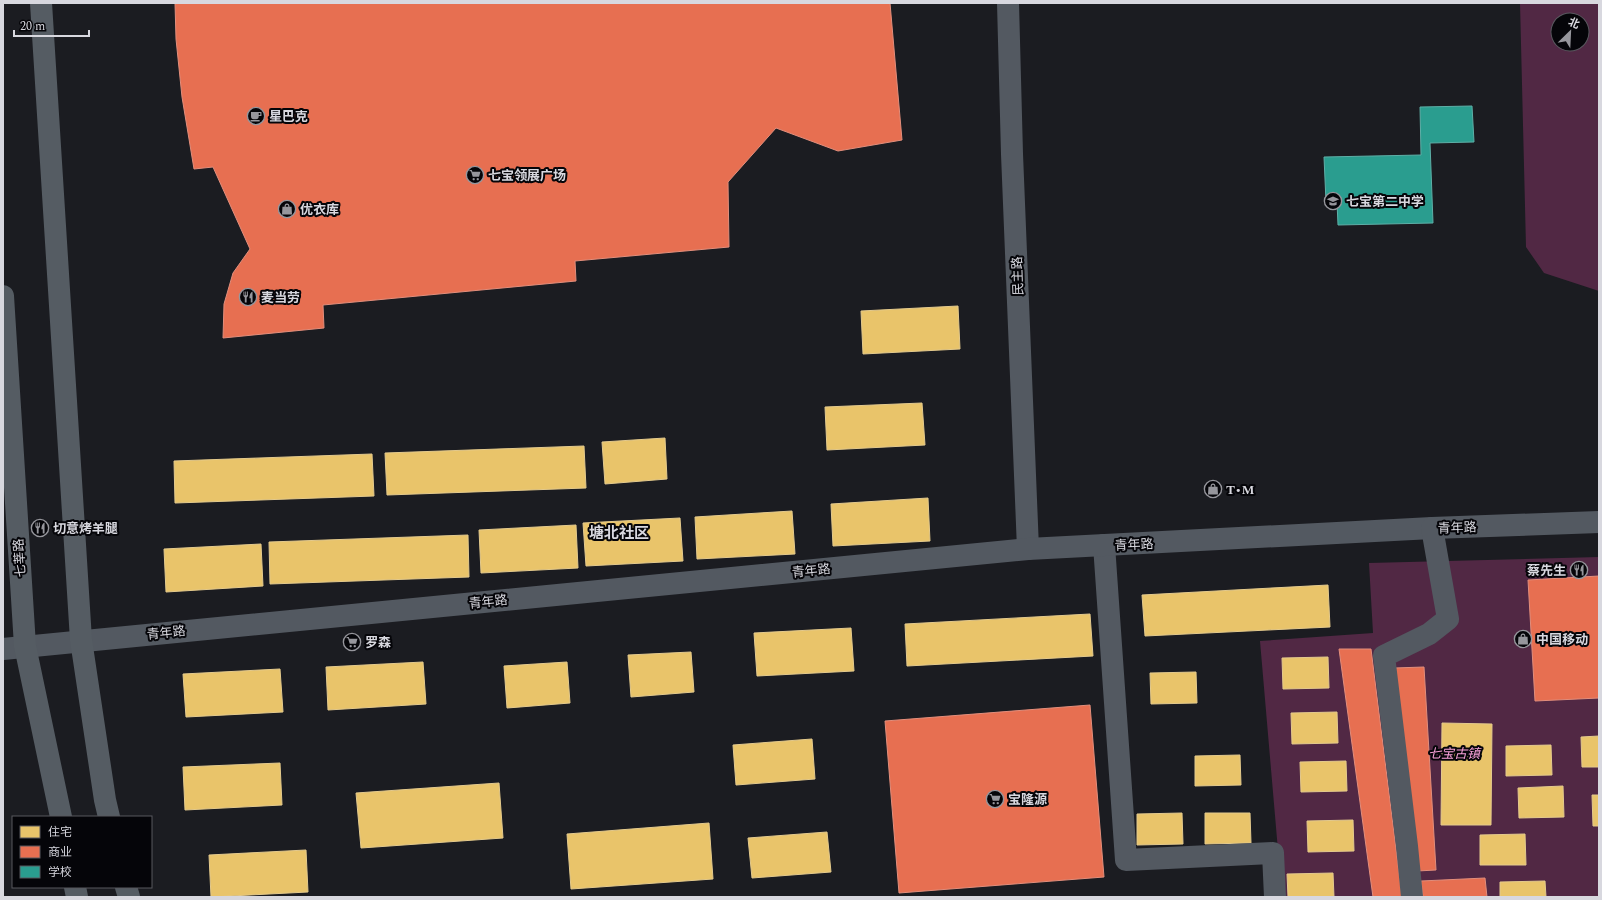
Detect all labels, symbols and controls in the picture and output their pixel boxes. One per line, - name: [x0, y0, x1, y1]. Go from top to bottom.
- scale bar: [14, 12, 89, 38]
- north arrow: [1550, 12, 1590, 52]
- text: 北: [1565, 13, 1582, 33]
- text: 20 m: [20, 17, 45, 36]
- cafe icon: 星巴克: [246, 106, 266, 126]
- place label: 星巴克: [269, 107, 308, 127]
- supermarket icon: 七宝领展广场: [465, 165, 485, 185]
- place label: 七宝领展广场: [488, 166, 566, 186]
- school or university icon: 七宝第二中学: [1323, 191, 1343, 211]
- place label: 七宝第二中学: [1346, 192, 1424, 212]
- shop icon: 优衣库: [277, 199, 297, 219]
- place label: 优衣库: [300, 200, 339, 220]
- street label: 民主路: [1007, 256, 1029, 296]
- restaurant icon: 麦当劳: [238, 287, 258, 307]
- place label: 麦当劳: [261, 288, 300, 308]
- shop icon: T•M: [1203, 479, 1223, 499]
- place label: T•M: [1226, 480, 1255, 500]
- street label: 青年路: [1437, 517, 1477, 539]
- restaurant icon: 切意烤羊腿: [30, 518, 50, 538]
- place label: 切意烤羊腿: [53, 519, 118, 539]
- district label: 塘北社区: [589, 522, 649, 545]
- street label: 青年路: [1114, 534, 1154, 556]
- street label: 七莘路: [9, 538, 31, 578]
- street label: 青年路: [791, 559, 832, 583]
- restaurant icon: 蔡先生: [1569, 560, 1589, 580]
- place label: 蔡先生: [1527, 561, 1566, 581]
- street label: 青年路: [468, 590, 509, 614]
- street label: 青年路: [146, 621, 187, 645]
- shop icon: 中国移动: [1513, 629, 1533, 649]
- place label: 中国移动: [1536, 630, 1588, 650]
- supermarket icon: 罗森: [342, 632, 362, 652]
- place label: 罗森: [365, 633, 391, 653]
- park label: 七宝古镇: [1428, 744, 1482, 764]
- supermarket icon: 宝隆源: [985, 789, 1005, 809]
- place label: 宝隆源: [1008, 790, 1047, 810]
- legend: [12, 816, 152, 888]
- text: 住宅: [48, 823, 72, 842]
- text: 商业: [48, 843, 72, 862]
- text: 学校: [48, 863, 72, 882]

